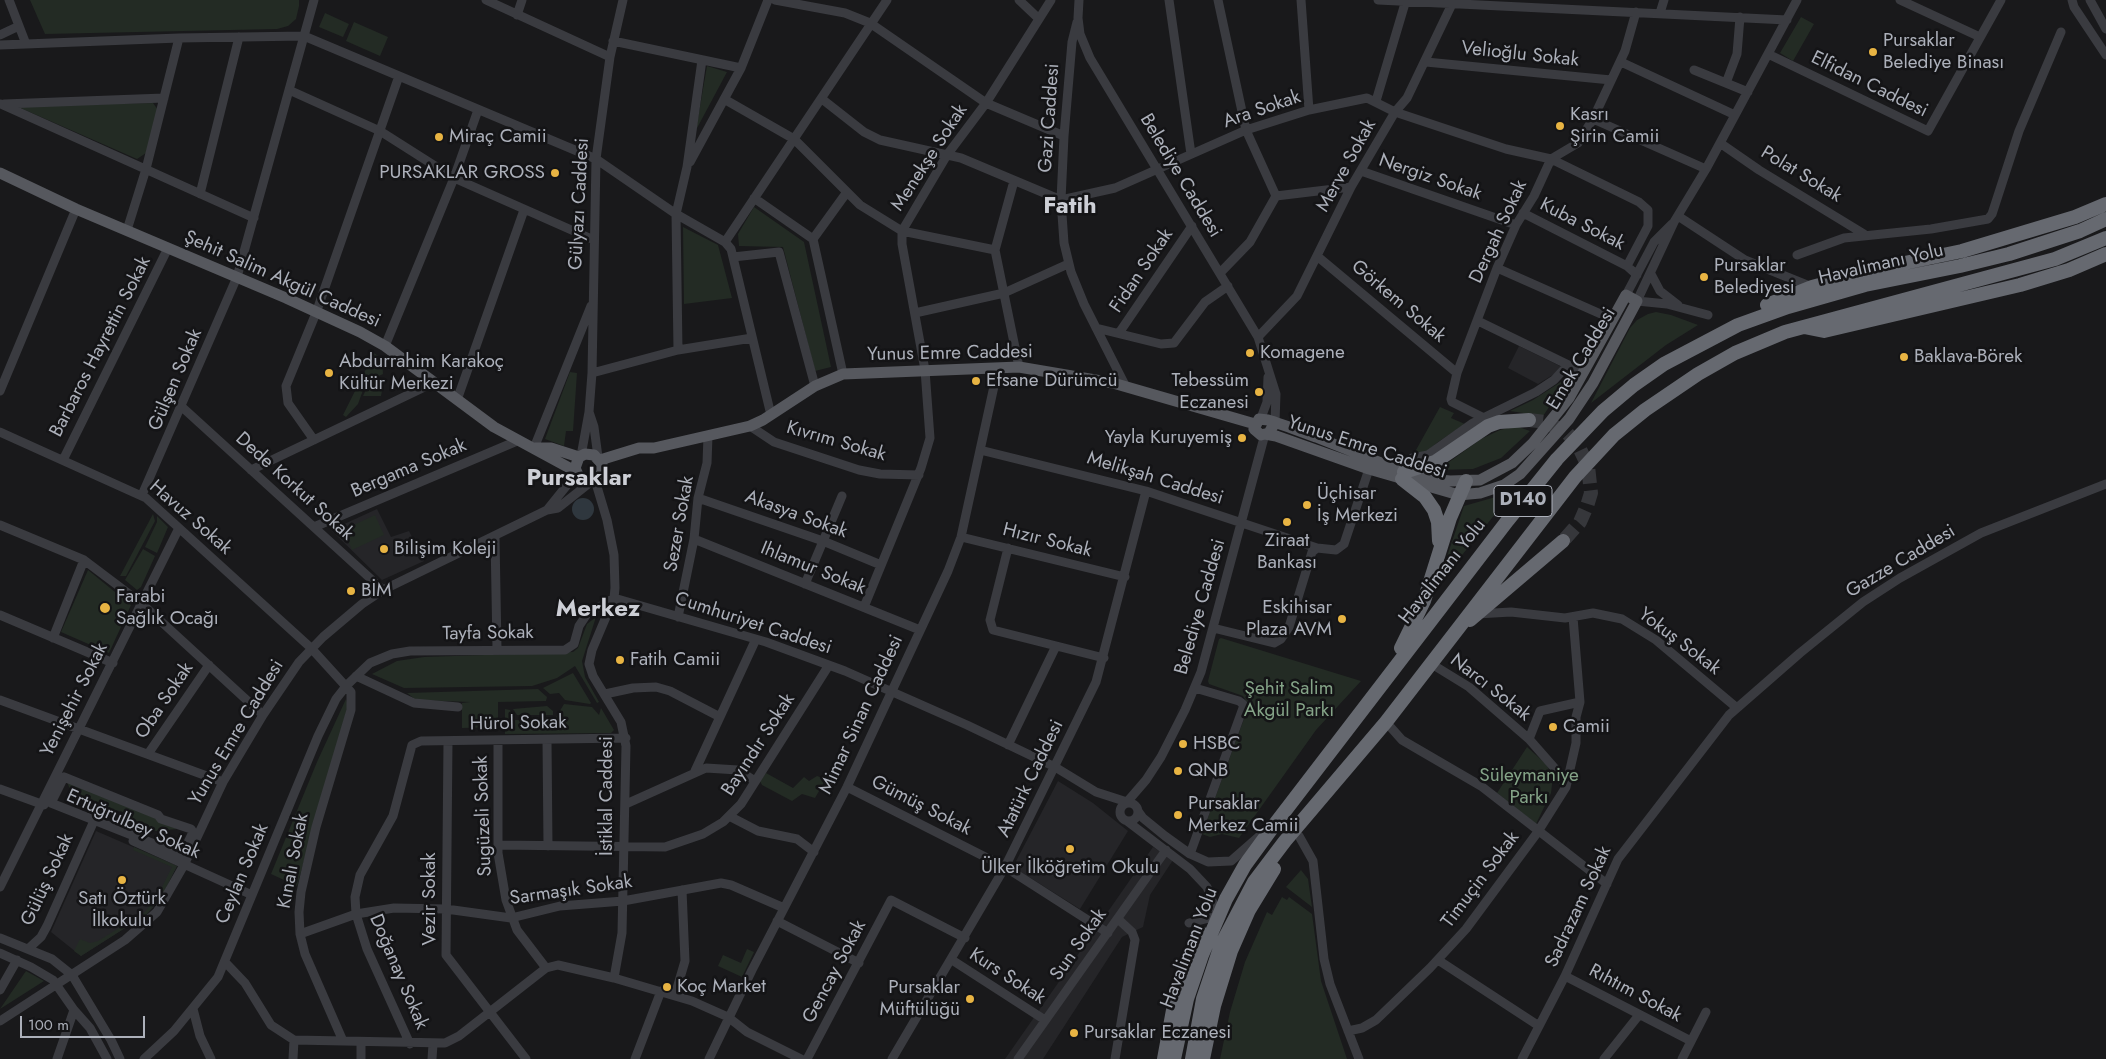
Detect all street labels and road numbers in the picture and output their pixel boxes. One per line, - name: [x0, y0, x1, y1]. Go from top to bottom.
- street label: Velioğlu Sokak: [1460, 37, 1580, 73]
- street label: Elfidan Caddesi: [1807, 47, 1931, 123]
- street label: Gazi Caddesi: [1035, 63, 1065, 173]
- street label: Ara Sokak: [1220, 86, 1304, 134]
- street label: Menekşe Sokak: [887, 100, 973, 216]
- street label: Belediye Caddesi: [1134, 110, 1226, 242]
- street label: Merve Sokak: [1312, 116, 1382, 216]
- street label: Gülyazı Caddesi: [565, 137, 595, 271]
- street label: Polat Sokak: [1756, 142, 1846, 208]
- street label: Nergiz Sokak: [1375, 150, 1485, 206]
- street label: Dergah Sokak: [1465, 177, 1533, 287]
- street label: Kuba Sokak: [1536, 194, 1628, 256]
- street label: Fidan Sokak: [1106, 225, 1178, 317]
- street label: Şehit Salim Akgül Caddesi: [180, 226, 384, 334]
- street label: Havalimanı Yolu: [1816, 240, 1946, 290]
- street label: Barbaros Hayrettin Sokak: [46, 253, 156, 441]
- street label: Görkem Sokak: [1346, 256, 1450, 348]
- street label: Emek Caddesi: [1543, 304, 1621, 414]
- street label: Gülşen Sokak: [144, 325, 208, 435]
- street label: Yunus Emre Caddesi: [867, 341, 1033, 367]
- street label: Yunus Emre Caddesi: [1285, 412, 1449, 484]
- street label: Kıvrım Sokak: [784, 417, 888, 467]
- street label: Dede Korkut Sokak: [230, 428, 358, 546]
- street label: Bergama Sokak: [348, 434, 470, 504]
- street label: Melikşah Caddesi: [1084, 447, 1226, 511]
- street label: Sezer Sokak: [660, 474, 700, 574]
- street label: Havuz Sokak: [144, 476, 236, 560]
- street label: Akasya Sokak: [742, 486, 850, 544]
- road number: D140: [1494, 486, 1552, 516]
- street label: Havalimanı Yolu: [1395, 515, 1491, 629]
- street label: Hızır Sokak: [1000, 519, 1094, 563]
- street label: Gazze Caddesi: [1842, 520, 1960, 604]
- street label: Ihlamur Sokak: [757, 537, 869, 601]
- street label: Belediye Caddesi: [1171, 537, 1231, 677]
- street label: Cumhuriyet Caddesi: [672, 588, 834, 660]
- street label: Yokuş Sokak: [1633, 604, 1725, 680]
- street label: Tayfa Sokak: [442, 622, 534, 646]
- street label: Mimar Sinan Caddesi: [815, 632, 909, 798]
- street label: Yenişehir Sokak: [37, 639, 113, 761]
- street label: Narcı Sokak: [1445, 649, 1535, 727]
- street label: Yunus Emre Caddesi: [185, 656, 289, 810]
- street label: Oba Sokak: [131, 658, 199, 744]
- street label: Bayındır Sokak: [717, 689, 801, 801]
- street label: Hürol Sokak: [469, 712, 567, 736]
- street label: Atatürk Caddesi: [993, 717, 1069, 841]
- street label: İstiklal Caddesi: [596, 736, 618, 856]
- street label: Sugüzeli Sokak: [470, 755, 498, 877]
- street label: Gümüş Sokak: [867, 771, 975, 841]
- street label: Ertuğrulbey Sokak: [62, 785, 204, 865]
- street label: Kınalı Sokak: [274, 811, 314, 911]
- street label: Ceylan Sokak: [212, 820, 274, 928]
- street label: Timuçin Sokak: [1437, 827, 1525, 933]
- street label: Gülüş Sokak: [17, 830, 79, 930]
- street label: Sadrazam Sokak: [1541, 843, 1617, 971]
- street label: Vezir Sokak: [419, 852, 441, 946]
- street label: Sarmaşık Sokak: [508, 871, 634, 911]
- street label: Havalimanı Yolu: [1157, 884, 1223, 1012]
- street label: Sun Sokak: [1046, 905, 1112, 985]
- street label: Doğanay Sokak: [363, 911, 433, 1033]
- street label: Gencay Sokak: [798, 917, 872, 1027]
- street label: Kurs Sokak: [964, 944, 1050, 1010]
- street label: Rıhtım Sokak: [1585, 960, 1685, 1028]

